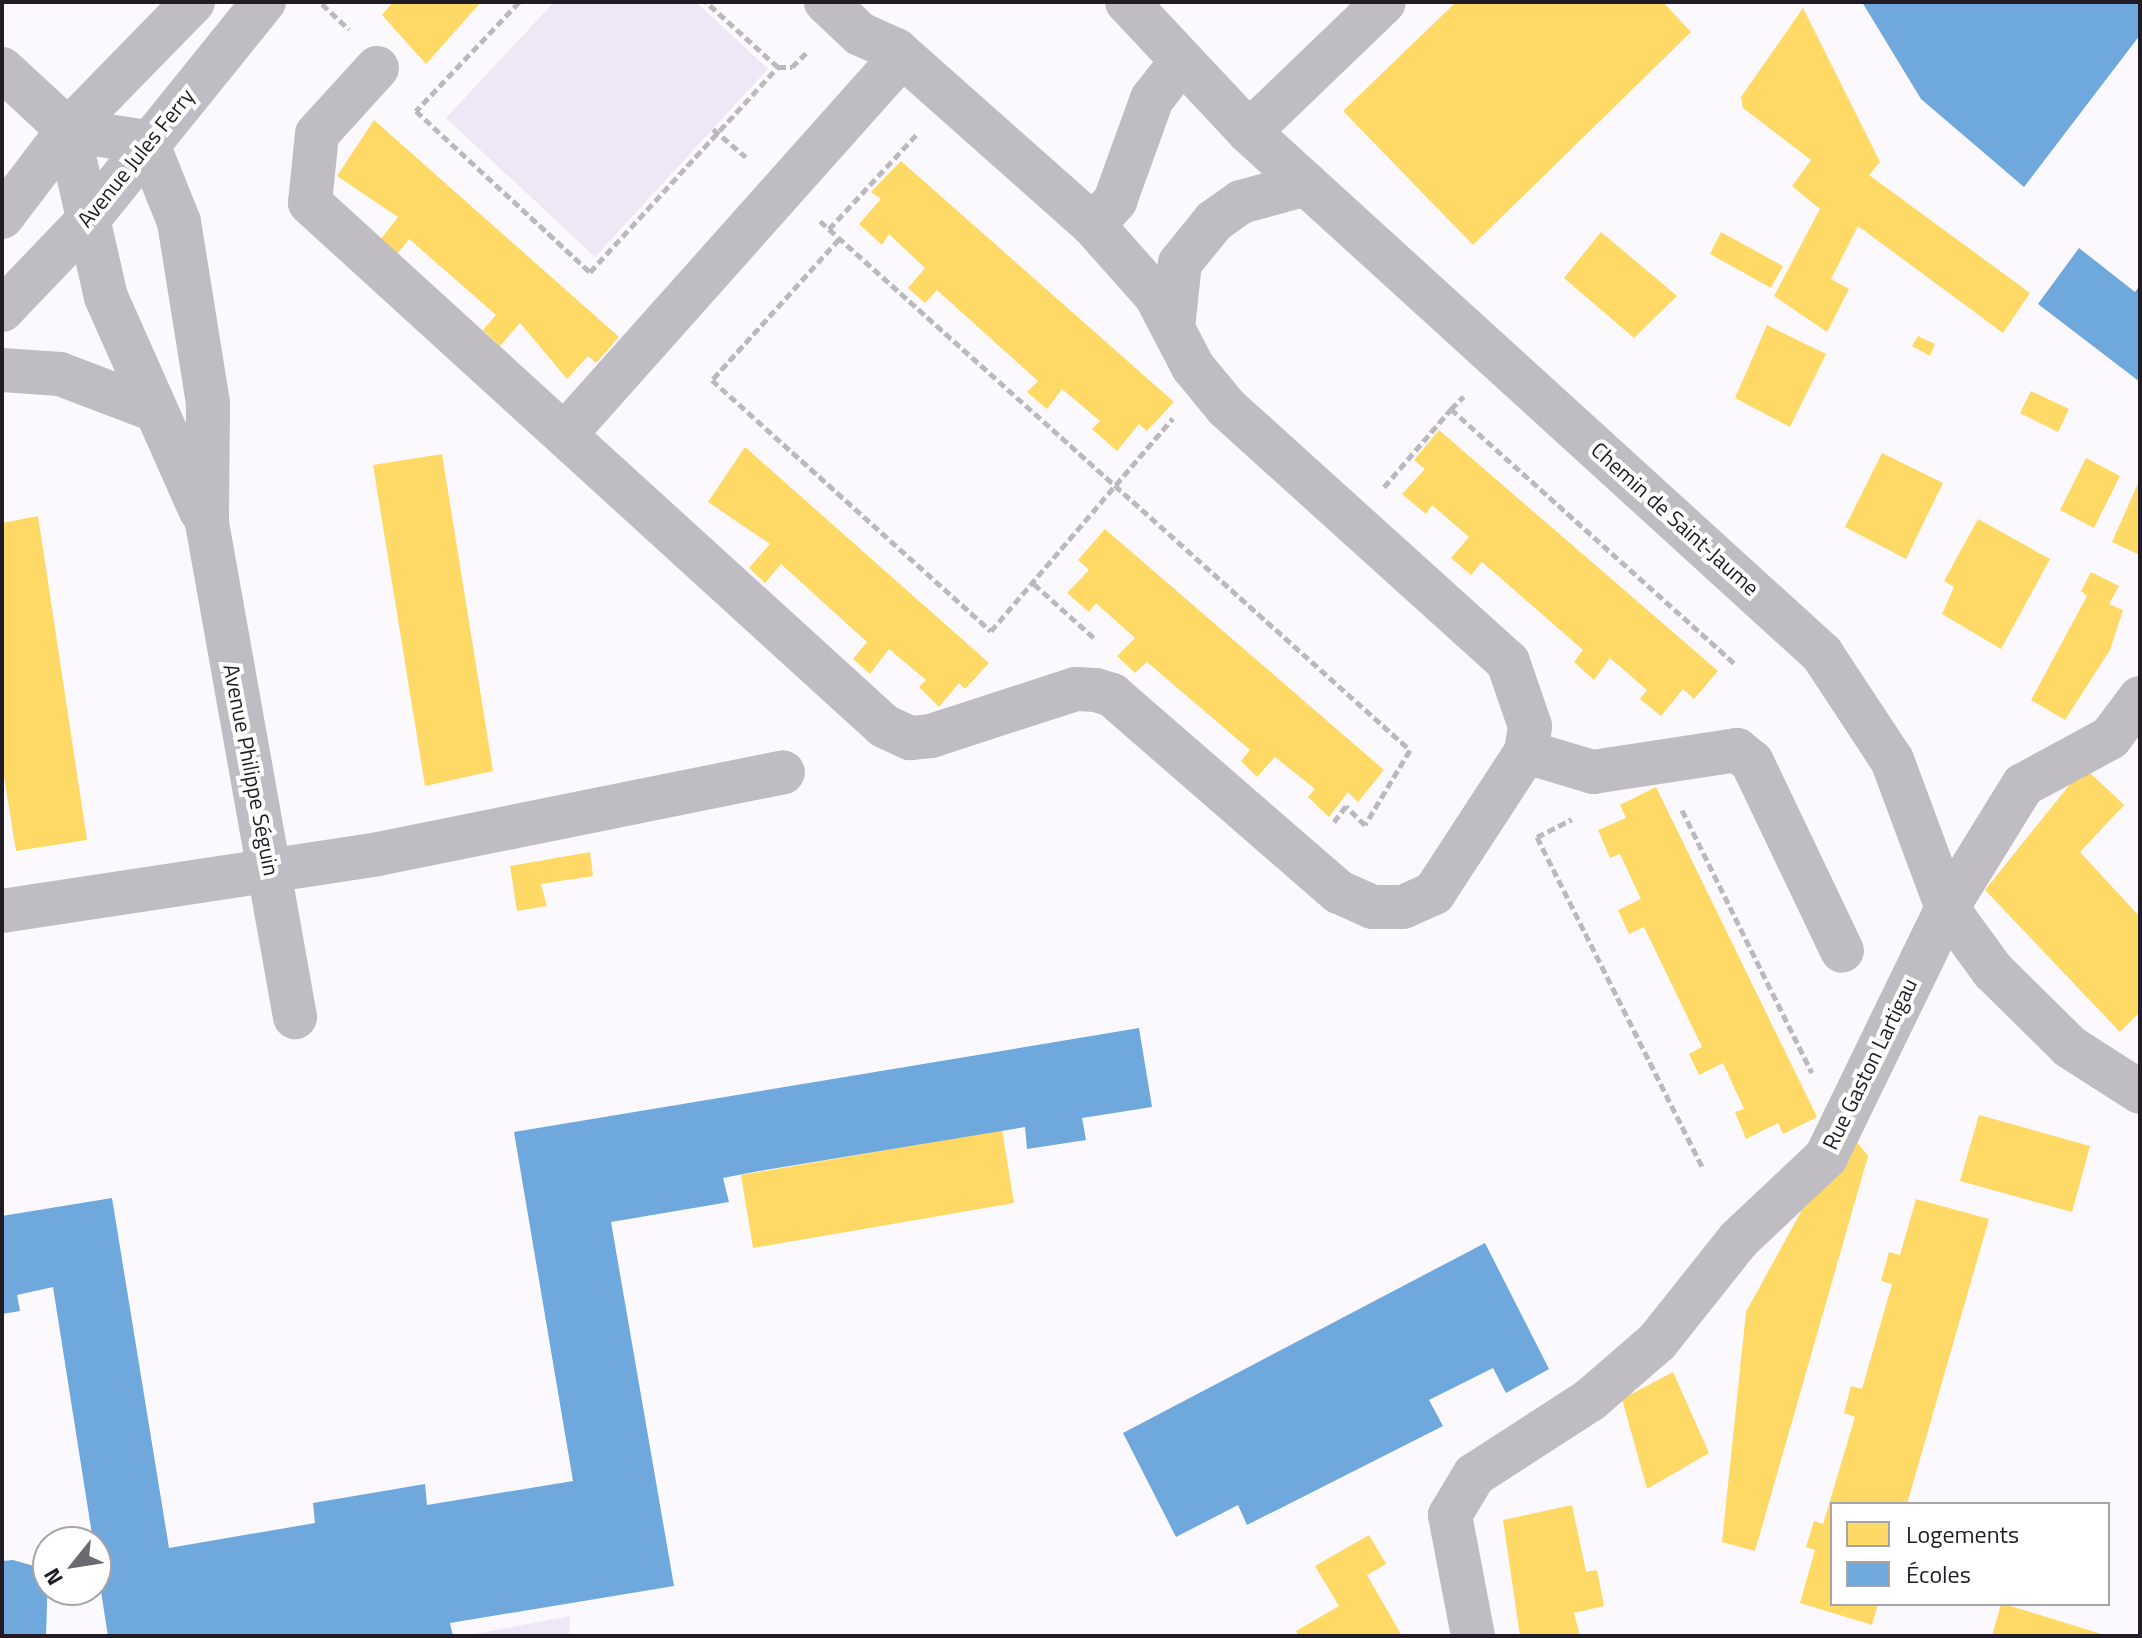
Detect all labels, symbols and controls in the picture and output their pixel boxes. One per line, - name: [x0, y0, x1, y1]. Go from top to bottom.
- street label: Avenue Jules Ferry: [72, 83, 200, 233]
- street label: Chemin de Saint-Jaume: [1586, 437, 1764, 601]
- street label: Avenue Philippe Séguin: [218, 662, 284, 878]
- street label: Rue Gaston Lartigau: [1817, 974, 1923, 1154]
- legend: [1830, 1502, 2110, 1606]
- text: Logements: [1906, 1516, 2019, 1552]
- north arrow: [32, 1526, 112, 1606]
- text: Écoles: [1906, 1556, 1971, 1592]
- text: N: [34, 1562, 71, 1592]

